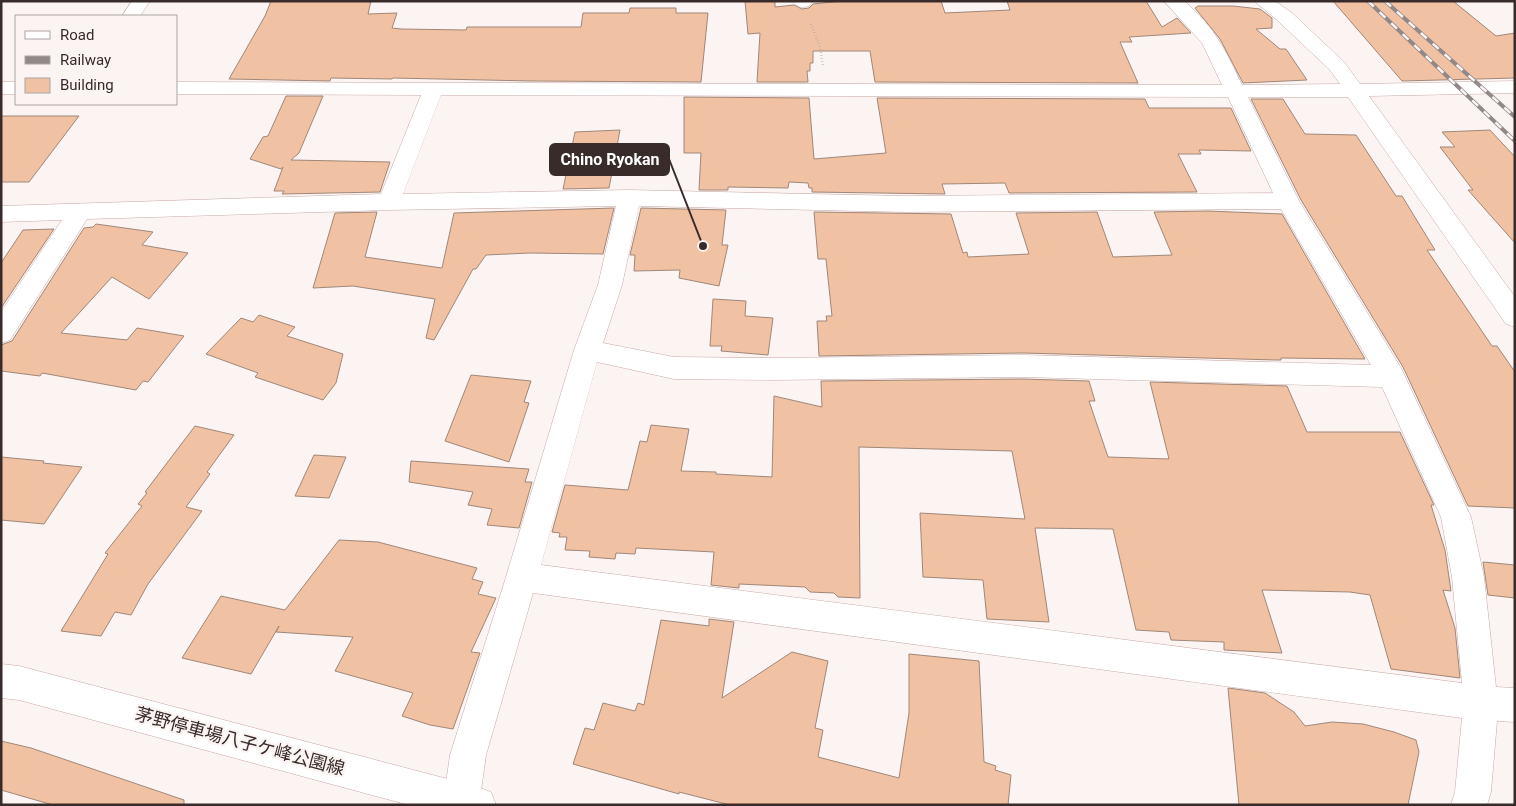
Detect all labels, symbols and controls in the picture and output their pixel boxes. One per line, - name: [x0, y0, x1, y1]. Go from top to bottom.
- legend: [15, 15, 178, 105]
- text: Road: [60, 26, 94, 44]
- text: Railway: [60, 51, 111, 69]
- text: Building: [60, 76, 114, 94]
- callout: Chino Ryokan: [550, 144, 669, 175]
- text: Chino Ryokan: [561, 150, 660, 169]
- street label: 茅野停車場八子ケ峰公園線: [133, 703, 347, 779]

